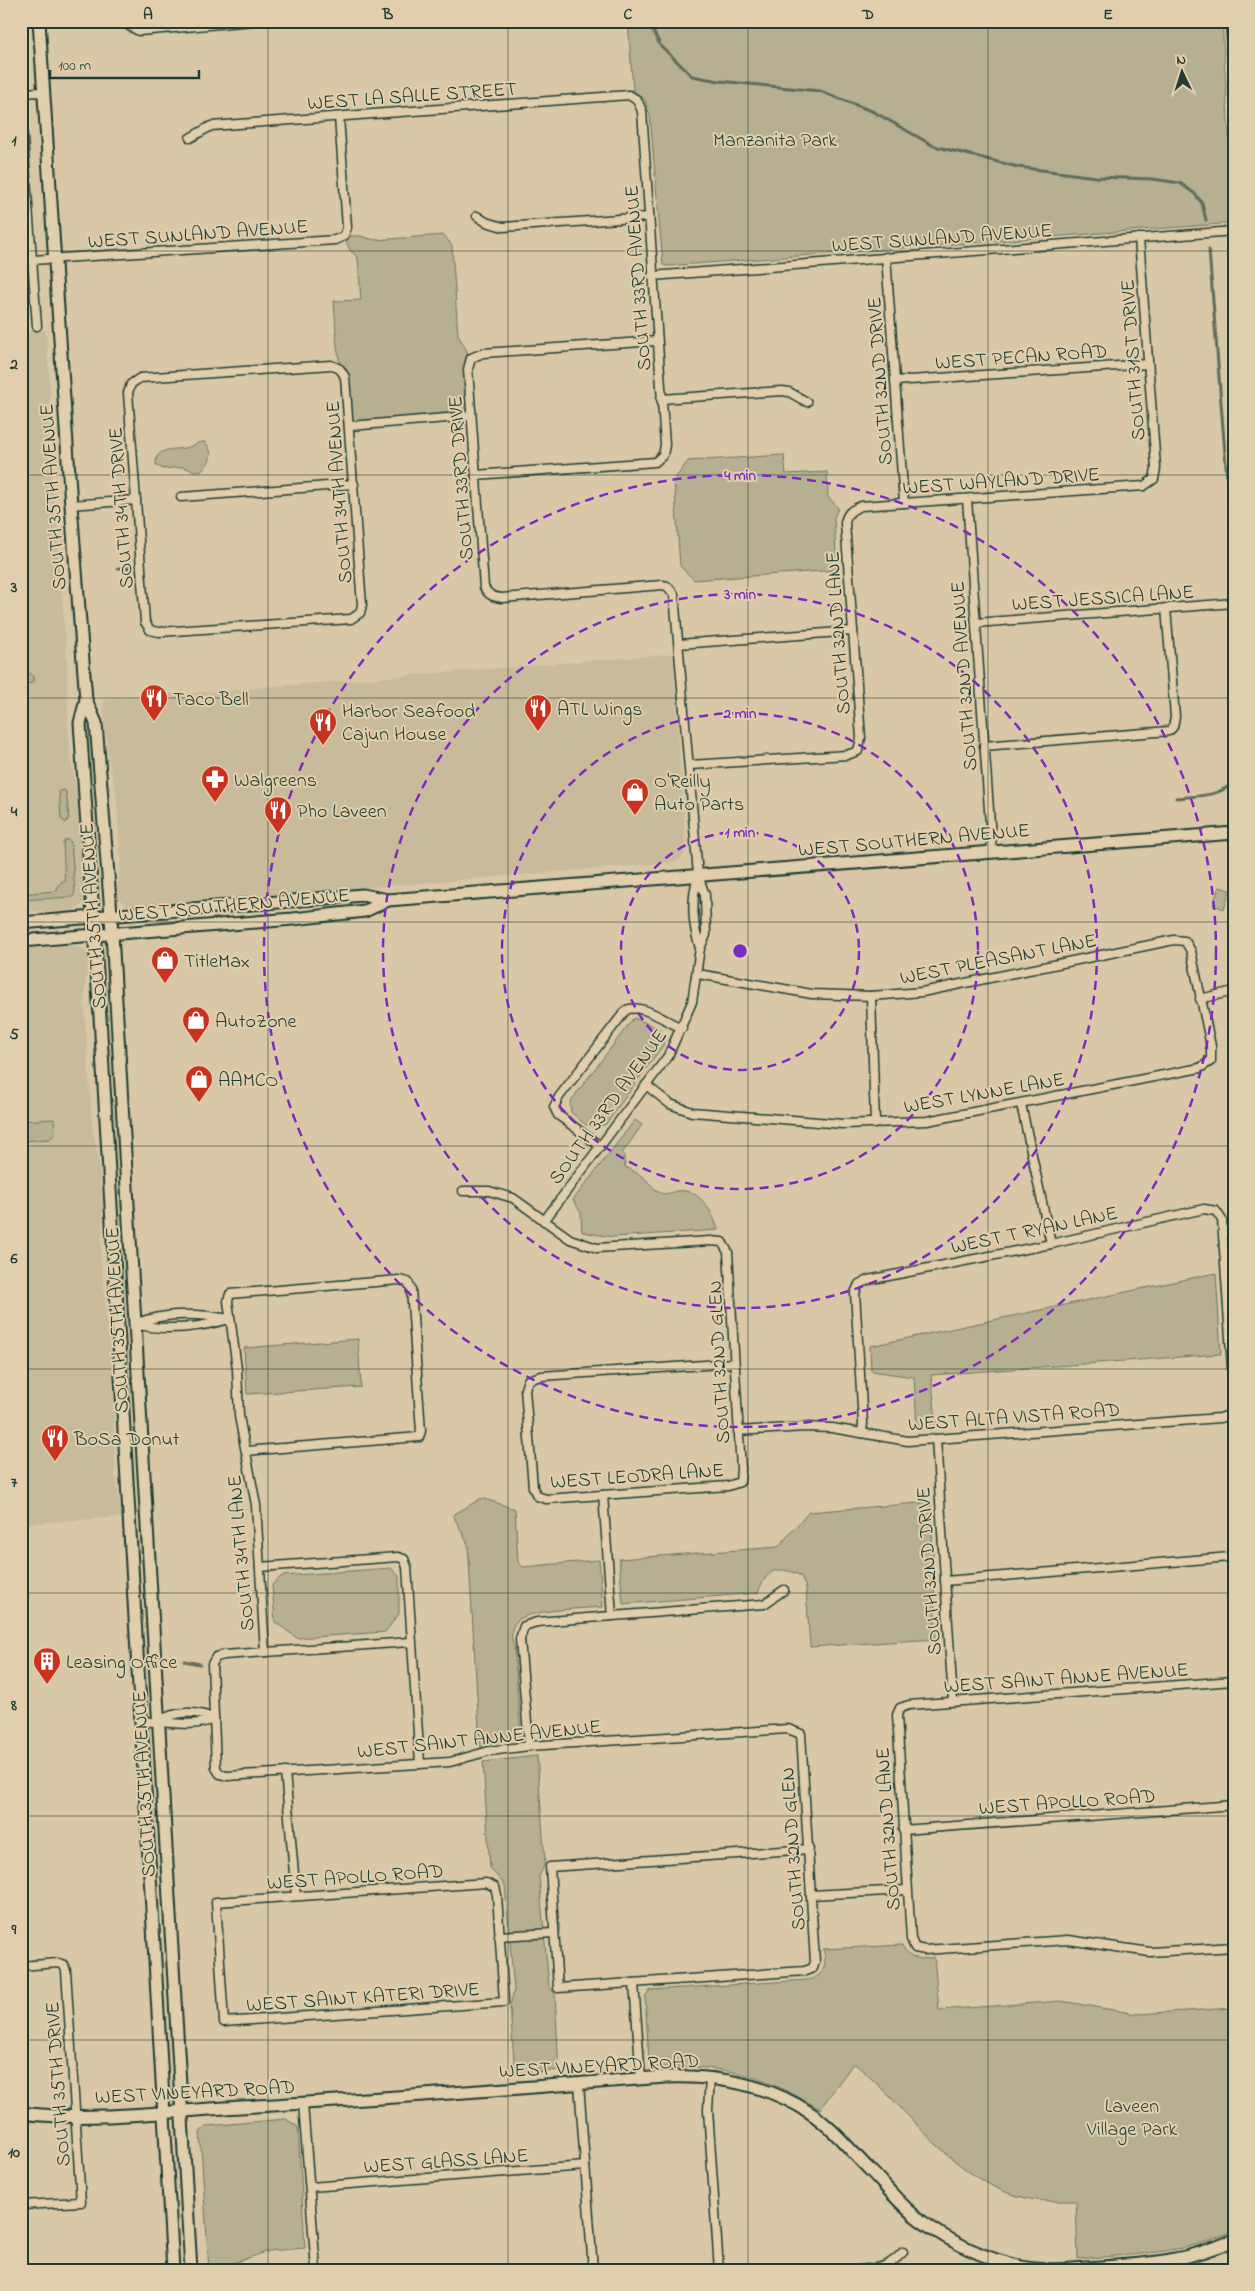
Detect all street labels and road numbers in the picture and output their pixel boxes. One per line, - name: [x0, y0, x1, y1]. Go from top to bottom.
- street label: WEST LA SALLE STREET: [307, 76, 518, 119]
- street label: SOUTH 33RD AVENUE: [619, 184, 660, 372]
- street label: WEST SUNLAND AVENUE: [87, 213, 309, 258]
- street label: WEST SUNLAND AVENUE: [831, 217, 1053, 262]
- street label: SOUTH 31ST DRIVE: [1114, 278, 1155, 441]
- street label: SOUTH 32ND DRIVE: [861, 296, 902, 466]
- street label: WEST PECAN ROAD: [934, 338, 1108, 379]
- street label: SOUTH 33RD DRIVE: [442, 395, 483, 561]
- street label: SOUTH 34TH AVENUE: [320, 399, 361, 584]
- street label: SOUTH 35TH AVENUE: [34, 403, 75, 591]
- street label: SOUTH 34TH DRIVE: [102, 426, 143, 590]
- street label: WEST WAYLAND DRIVE: [902, 461, 1101, 504]
- street label: SOUTH 32ND LANE: [819, 550, 860, 715]
- street label: WEST JESSICA LANE: [1011, 579, 1195, 620]
- street label: SOUTH 32ND AVENUE: [944, 580, 987, 772]
- street label: WEST SOUTHERN AVENUE: [797, 817, 1031, 866]
- street label: SOUTH 35TH AVENUE: [74, 822, 115, 1010]
- street label: WEST SOUTHERN AVENUE: [117, 882, 351, 931]
- street label: WEST PLEASANT LANE: [898, 927, 1099, 994]
- street label: SOUTH 33RD AVENUE: [543, 1024, 675, 1191]
- street label: WEST LYNNE LANE: [902, 1066, 1067, 1123]
- street label: WEST T RYAN LANE: [948, 1200, 1121, 1263]
- street label: SOUTH 35TH AVENUE: [99, 1226, 138, 1414]
- street label: SOUTH 32ND GLEN: [702, 1279, 739, 1444]
- street label: WEST ALTA VISTA ROAD: [907, 1397, 1121, 1440]
- street label: WEST LEODRA LANE: [549, 1457, 725, 1498]
- street label: SOUTH 34TH LANE: [221, 1474, 264, 1632]
- street label: SOUTH 32ND DRIVE: [910, 1486, 951, 1656]
- street label: WEST SAINT ANNE AVENUE: [943, 1656, 1190, 1703]
- street label: SOUTH 35TH AVENUE: [126, 1690, 165, 1878]
- street label: WEST SAINT ANNE AVENUE: [356, 1713, 603, 1768]
- street label: SOUTH 32ND LANE: [869, 1746, 910, 1911]
- street label: SOUTH 32ND GLEN: [774, 1766, 815, 1931]
- street label: WEST APOLLO ROAD: [978, 1783, 1157, 1824]
- street label: WEST APOLLO ROAD: [266, 1858, 445, 1899]
- street label: WEST SAINT KATERI DRIVE: [246, 1976, 481, 2021]
- street label: SOUTH 35TH DRIVE: [39, 2000, 80, 2167]
- street label: WEST VINEYARD ROAD: [498, 2048, 700, 2087]
- street label: WEST VINEYARD ROAD: [94, 2074, 296, 2113]
- street label: WEST GLASS LANE: [363, 2142, 530, 2183]

